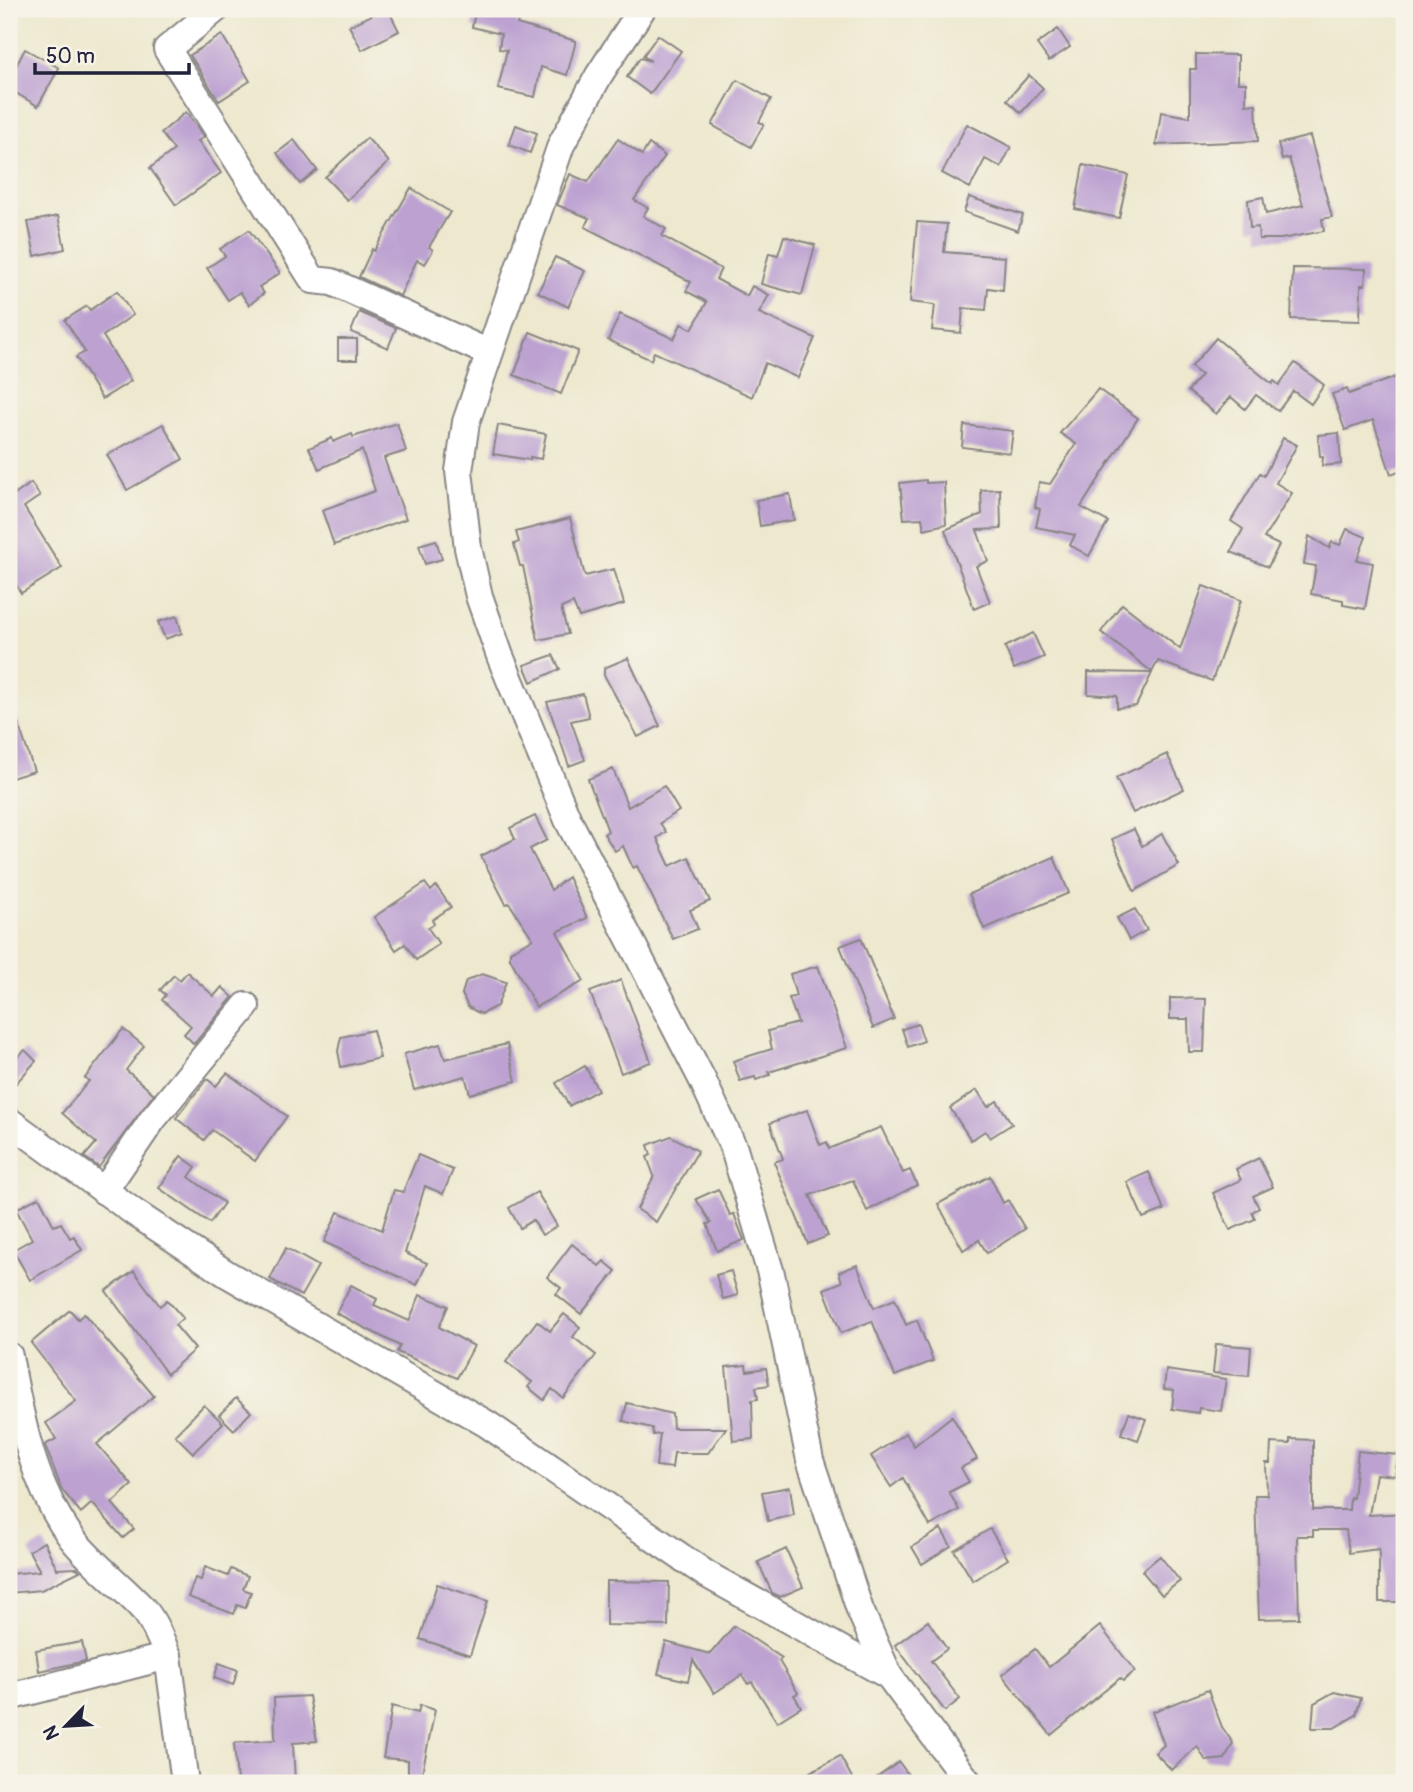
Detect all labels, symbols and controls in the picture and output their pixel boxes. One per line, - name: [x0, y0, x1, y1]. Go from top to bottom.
- scale bar: [35, 32, 189, 76]
- text: 50 m: [46, 43, 95, 70]
- north arrow: [32, 1690, 102, 1760]
- text: N: [38, 1722, 65, 1744]

